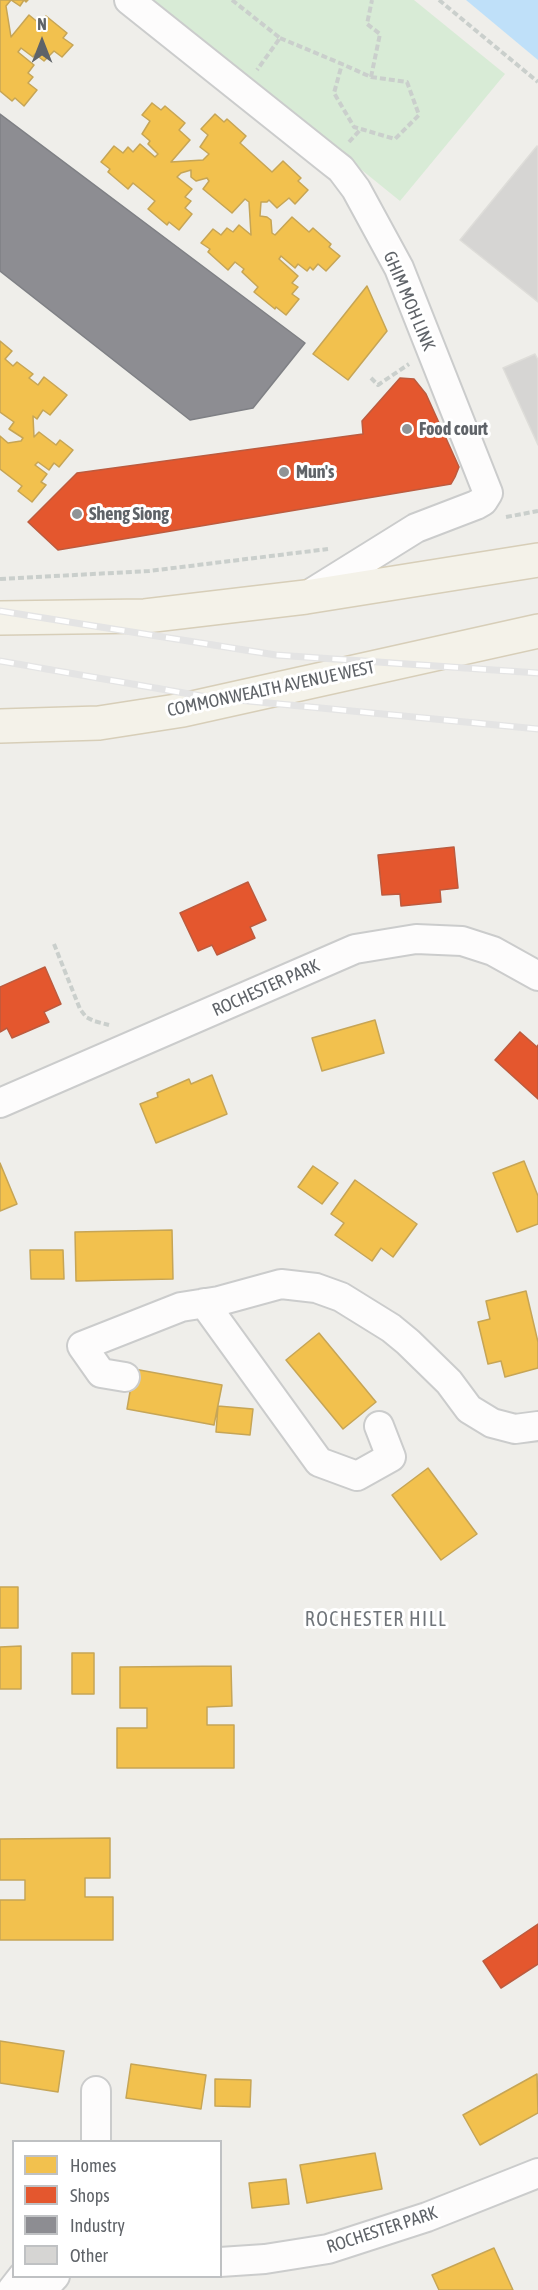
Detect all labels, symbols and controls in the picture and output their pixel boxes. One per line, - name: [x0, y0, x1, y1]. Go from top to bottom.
- north arrow: [12, 12, 72, 72]
- text: N: [37, 15, 47, 33]
- street label: GHIM MOH LINK: [378, 248, 440, 354]
- place label: Food court: [419, 418, 488, 440]
- marker: Food court: [400, 422, 414, 436]
- place label: Mun's: [296, 461, 334, 483]
- marker: Mun's: [277, 465, 291, 479]
- place label: Sheng Siong: [89, 503, 169, 525]
- marker: Sheng Siong: [70, 507, 84, 521]
- street label: COMMONWEALTH AVENUE WEST: [165, 656, 377, 722]
- street label: ROCHESTER PARK: [209, 955, 323, 1021]
- district label: ROCHESTER HILL: [305, 1608, 447, 1632]
- legend: [12, 2140, 222, 2278]
- text: Homes: [70, 2155, 116, 2176]
- text: Shops: [70, 2185, 110, 2206]
- street label: ROCHESTER PARK: [324, 2202, 440, 2258]
- text: Industry: [70, 2215, 125, 2236]
- text: Other: [70, 2245, 108, 2266]

